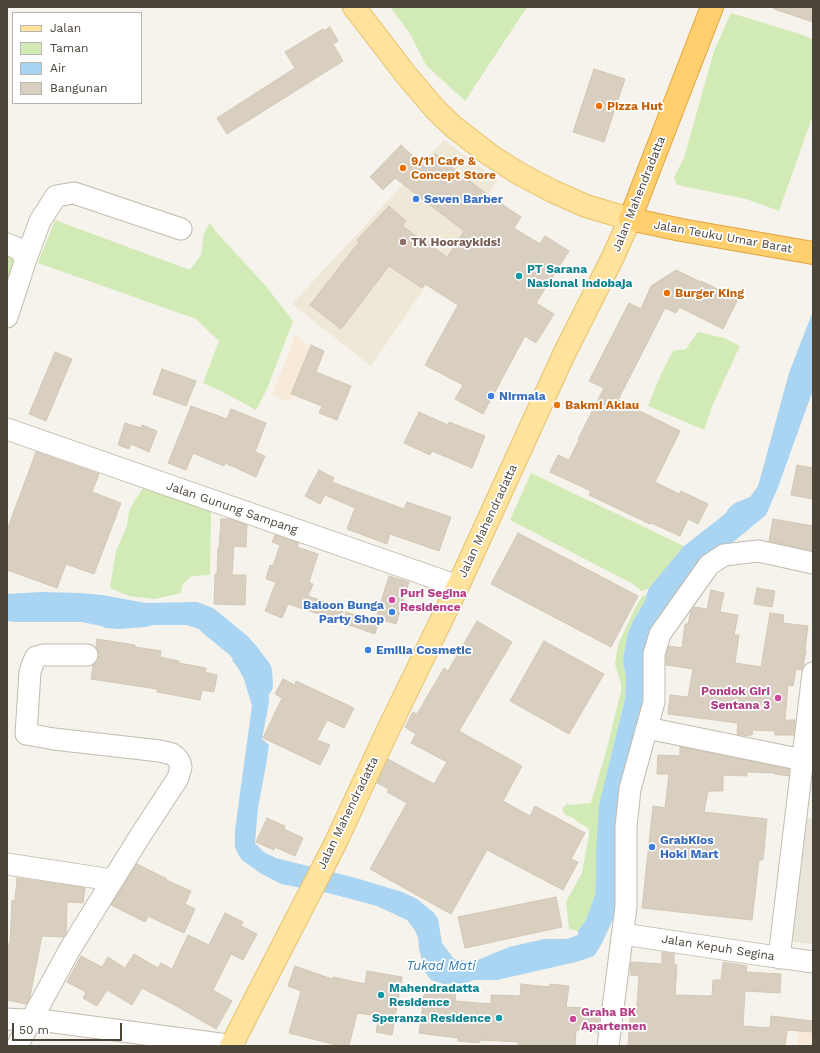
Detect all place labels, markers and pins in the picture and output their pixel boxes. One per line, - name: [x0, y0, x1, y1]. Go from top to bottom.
- place label: Pizza Hut: [607, 99, 663, 113]
- marker: Pizza Hut: [594, 101, 604, 111]
- place label: 9/11 Cafe & Concept Store: [411, 154, 496, 182]
- marker: 9/11 Cafe & Concept Store: [398, 163, 408, 173]
- place label: Seven Barber: [424, 192, 503, 206]
- marker: Seven Barber: [411, 194, 421, 204]
- place label: TK Hooraykids!: [411, 235, 501, 249]
- marker: TK Hooraykids!: [398, 237, 408, 247]
- place label: PT Sarana Nasional Indobaja: [527, 262, 632, 290]
- marker: PT Sarana Nasional Indobaja: [514, 271, 524, 281]
- place label: Burger King: [675, 286, 744, 300]
- marker: Burger King: [662, 288, 672, 298]
- place label: Nirmala: [499, 389, 546, 403]
- marker: Nirmala: [486, 391, 496, 401]
- place label: Bakmi Akiau: [565, 398, 639, 412]
- marker: Bakmi Akiau: [552, 400, 562, 410]
- place label: Puri Segina Residence: [400, 586, 467, 614]
- marker: Puri Segina Residence: [387, 595, 397, 605]
- place label: Baloon Bunga Party Shop: [303, 598, 384, 626]
- marker: Baloon Bunga Party Shop: [387, 607, 397, 617]
- place label: Emilia Cosmetic: [376, 643, 472, 657]
- marker: Emilia Cosmetic: [363, 645, 373, 655]
- place label: Pondok Giri Sentana 3: [701, 684, 770, 712]
- marker: Pondok Giri Sentana 3: [773, 693, 783, 703]
- place label: GrabKios Hoki Mart: [660, 833, 719, 861]
- marker: GrabKios Hoki Mart: [647, 842, 657, 852]
- place label: Mahendradatta Residence: [389, 981, 480, 1009]
- marker: Mahendradatta Residence: [376, 990, 386, 1000]
- place label: Graha BK Apartemen: [581, 1005, 646, 1033]
- place label: Speranza Residence: [372, 1011, 491, 1025]
- marker: Speranza Residence: [494, 1013, 504, 1023]
- marker: Graha BK Apartemen: [568, 1014, 578, 1024]

